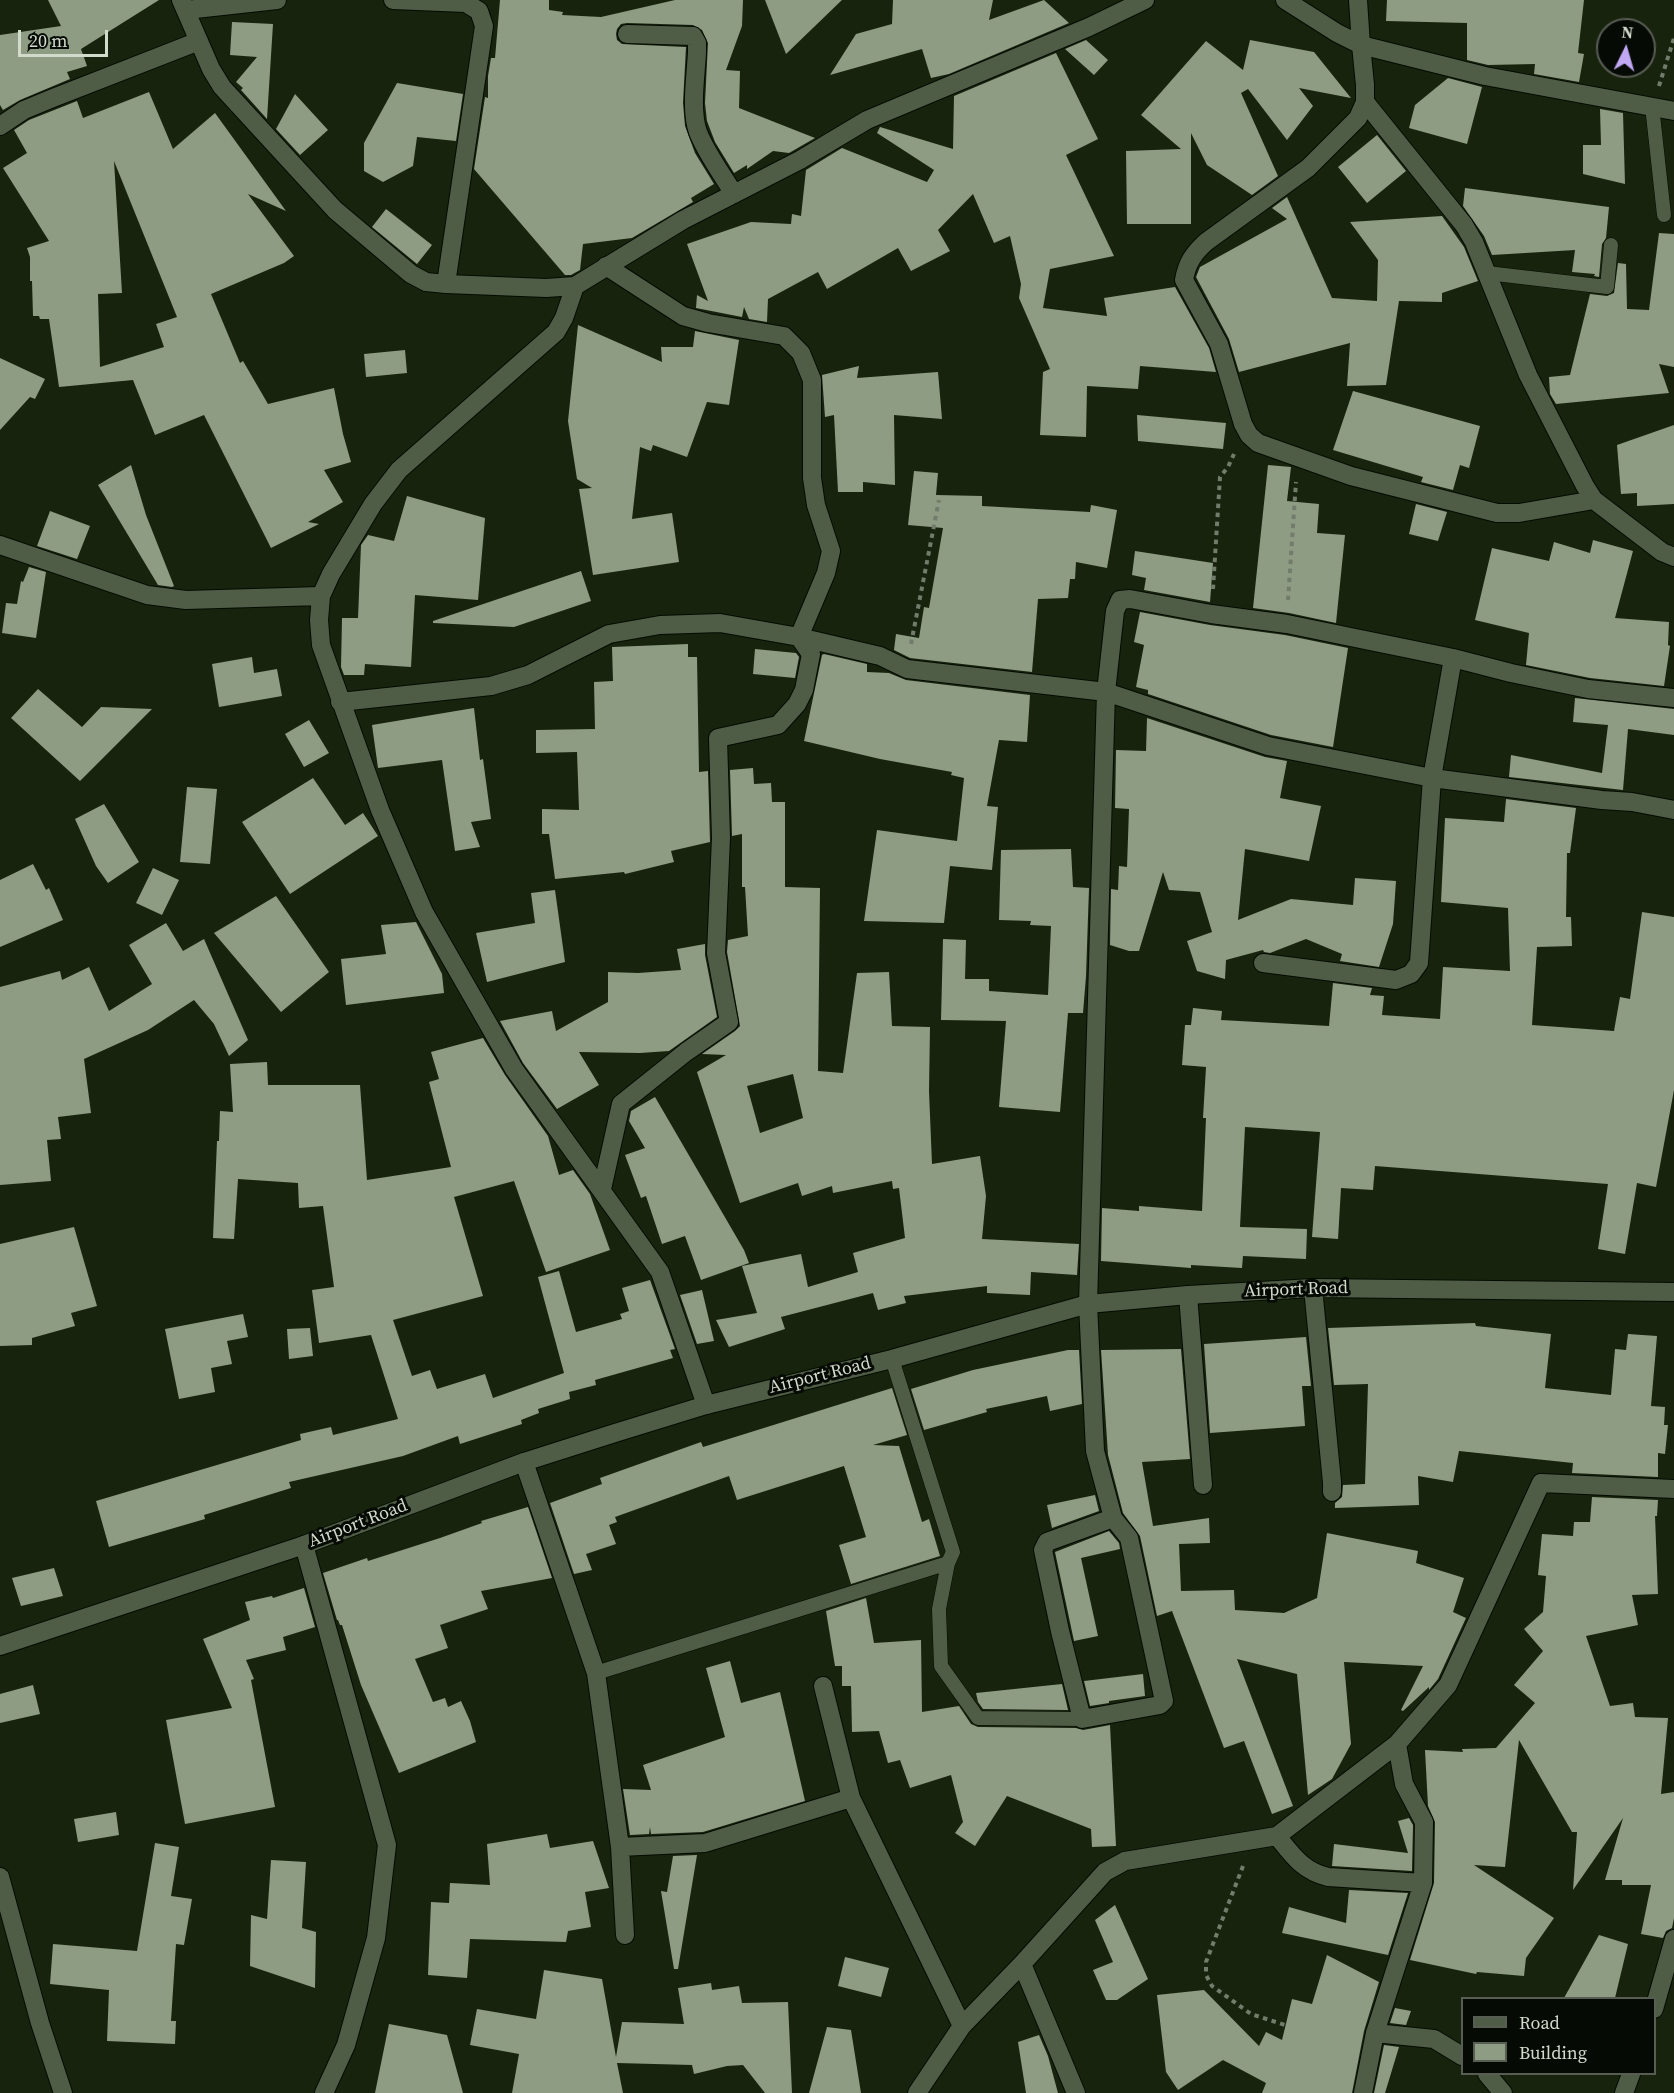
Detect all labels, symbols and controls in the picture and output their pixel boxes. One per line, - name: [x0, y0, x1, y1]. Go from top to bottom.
- scale bar: [21, 18, 111, 56]
- north arrow: [1596, 18, 1656, 78]
- text: N: [1621, 21, 1634, 44]
- text: 20 m: [29, 28, 67, 53]
- street label: Airport Road: [1244, 1277, 1348, 1303]
- street label: Airport Road: [767, 1353, 873, 1399]
- street label: Airport Road: [306, 1495, 410, 1553]
- legend: [1461, 1997, 1656, 2075]
- text: Road: [1519, 2010, 1560, 2035]
- text: Building: [1519, 2040, 1587, 2065]

